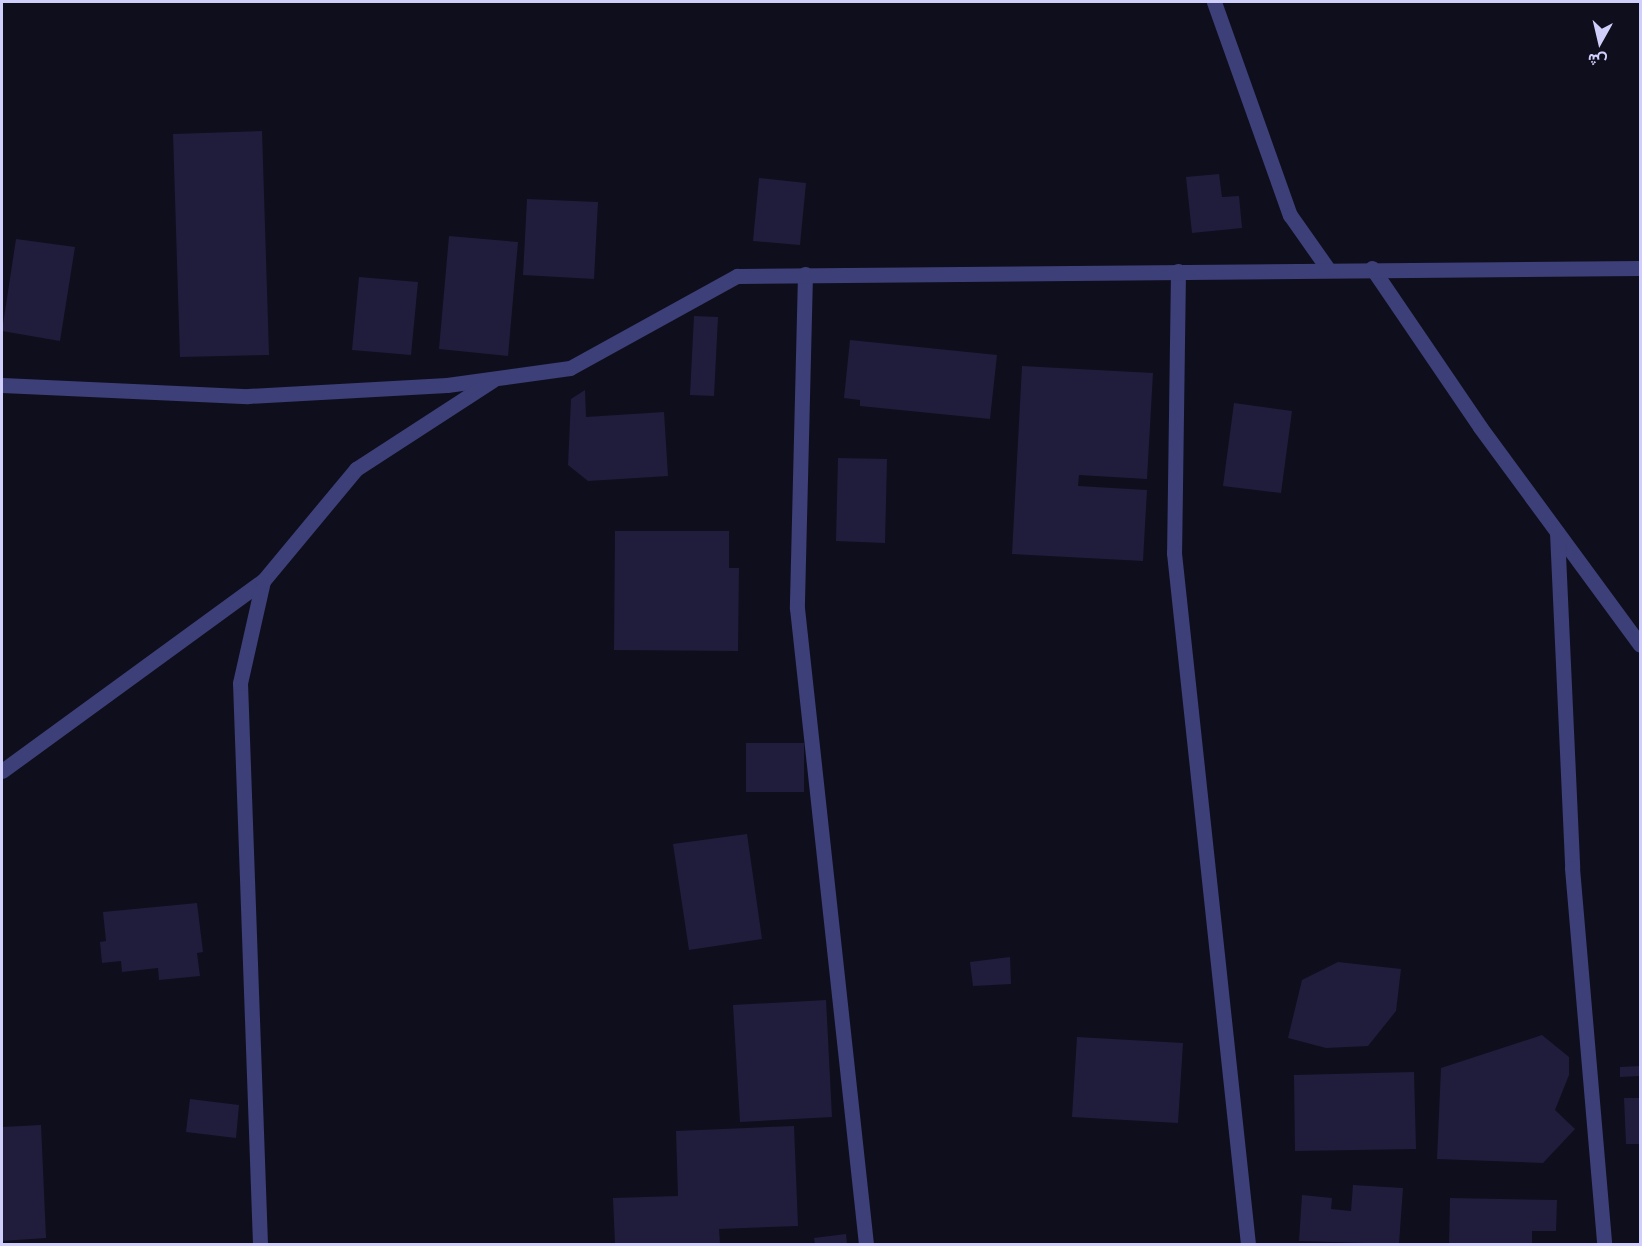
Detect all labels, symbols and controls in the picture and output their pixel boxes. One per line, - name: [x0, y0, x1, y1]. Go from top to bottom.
- north arrow: [1570, 12, 1630, 72]
- text: ش: [1587, 50, 1608, 71]

